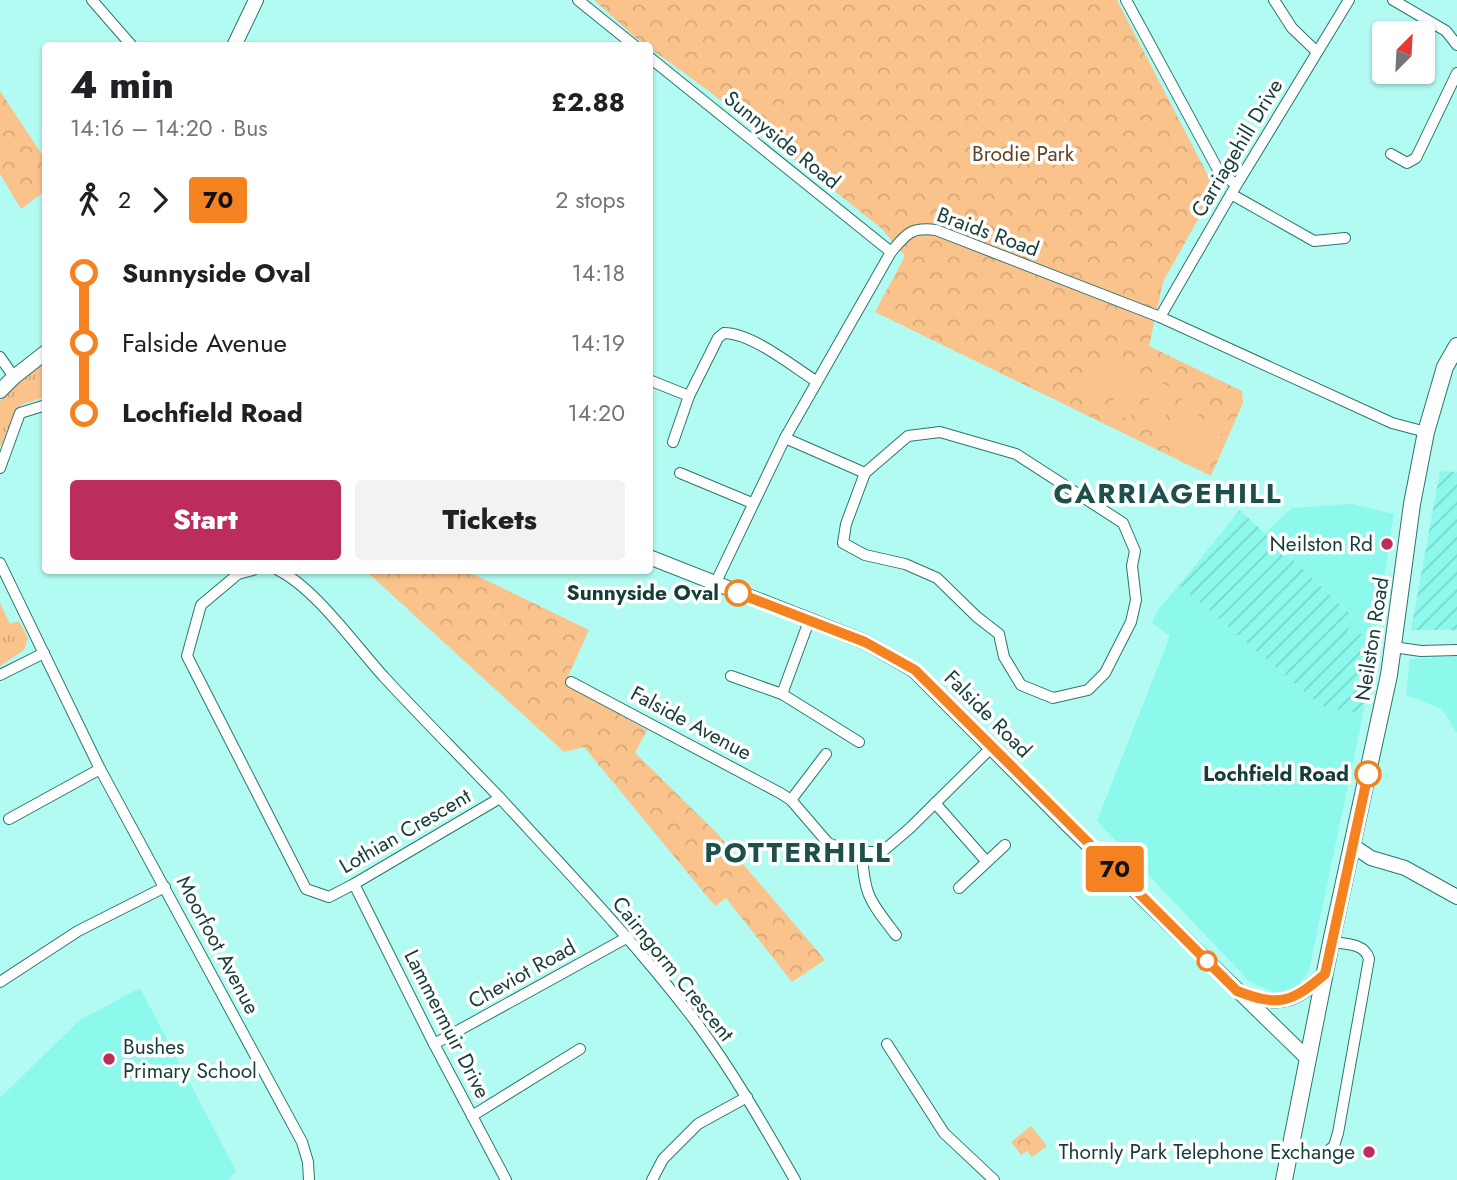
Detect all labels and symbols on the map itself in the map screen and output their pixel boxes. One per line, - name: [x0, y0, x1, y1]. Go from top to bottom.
- north arrow: [1372, 21, 1435, 84]
- street label: Carriagehill Drive: [1184, 73, 1290, 223]
- street label: Sunnyside Road: [717, 84, 847, 196]
- park label: Brodie Park: [972, 139, 1075, 169]
- street label: Braids Road: [933, 200, 1043, 264]
- district label: CARRIAGEHILL: [1054, 473, 1282, 514]
- place label: Neilston Rd: [1270, 529, 1373, 559]
- marker: Neilston Rd: [1379, 536, 1395, 552]
- street label: Neilston Road: [1347, 575, 1397, 703]
- place label: Sunnyside Oval: [567, 578, 719, 608]
- marker: Sunnyside Oval: [725, 580, 751, 606]
- street label: Falside Road: [937, 663, 1039, 765]
- street label: Falside Avenue: [625, 678, 757, 768]
- place label: Lochfield Road: [1203, 759, 1349, 789]
- marker: Lochfield Road: [1355, 761, 1381, 787]
- street label: Lothian Crescent: [334, 781, 476, 881]
- district label: POTTERHILL: [704, 832, 892, 873]
- line badge: 70: [1084, 846, 1146, 892]
- street label: Moorfoot Avenue: [169, 870, 267, 1020]
- street label: Cairngorm Crescent: [605, 890, 741, 1048]
- street label: Cheviot Road: [463, 932, 581, 1016]
- street label: Lammermuir Drive: [397, 944, 498, 1104]
- unlabelled marker: [1197, 951, 1217, 971]
- place label: Bushes Primary School: [123, 1032, 257, 1086]
- marker: Bushes Primary School: [101, 1051, 117, 1067]
- place label: Thornly Park Telephone Exchange: [1059, 1137, 1355, 1167]
- marker: Thornly Park Telephone Exchange: [1361, 1144, 1377, 1160]

